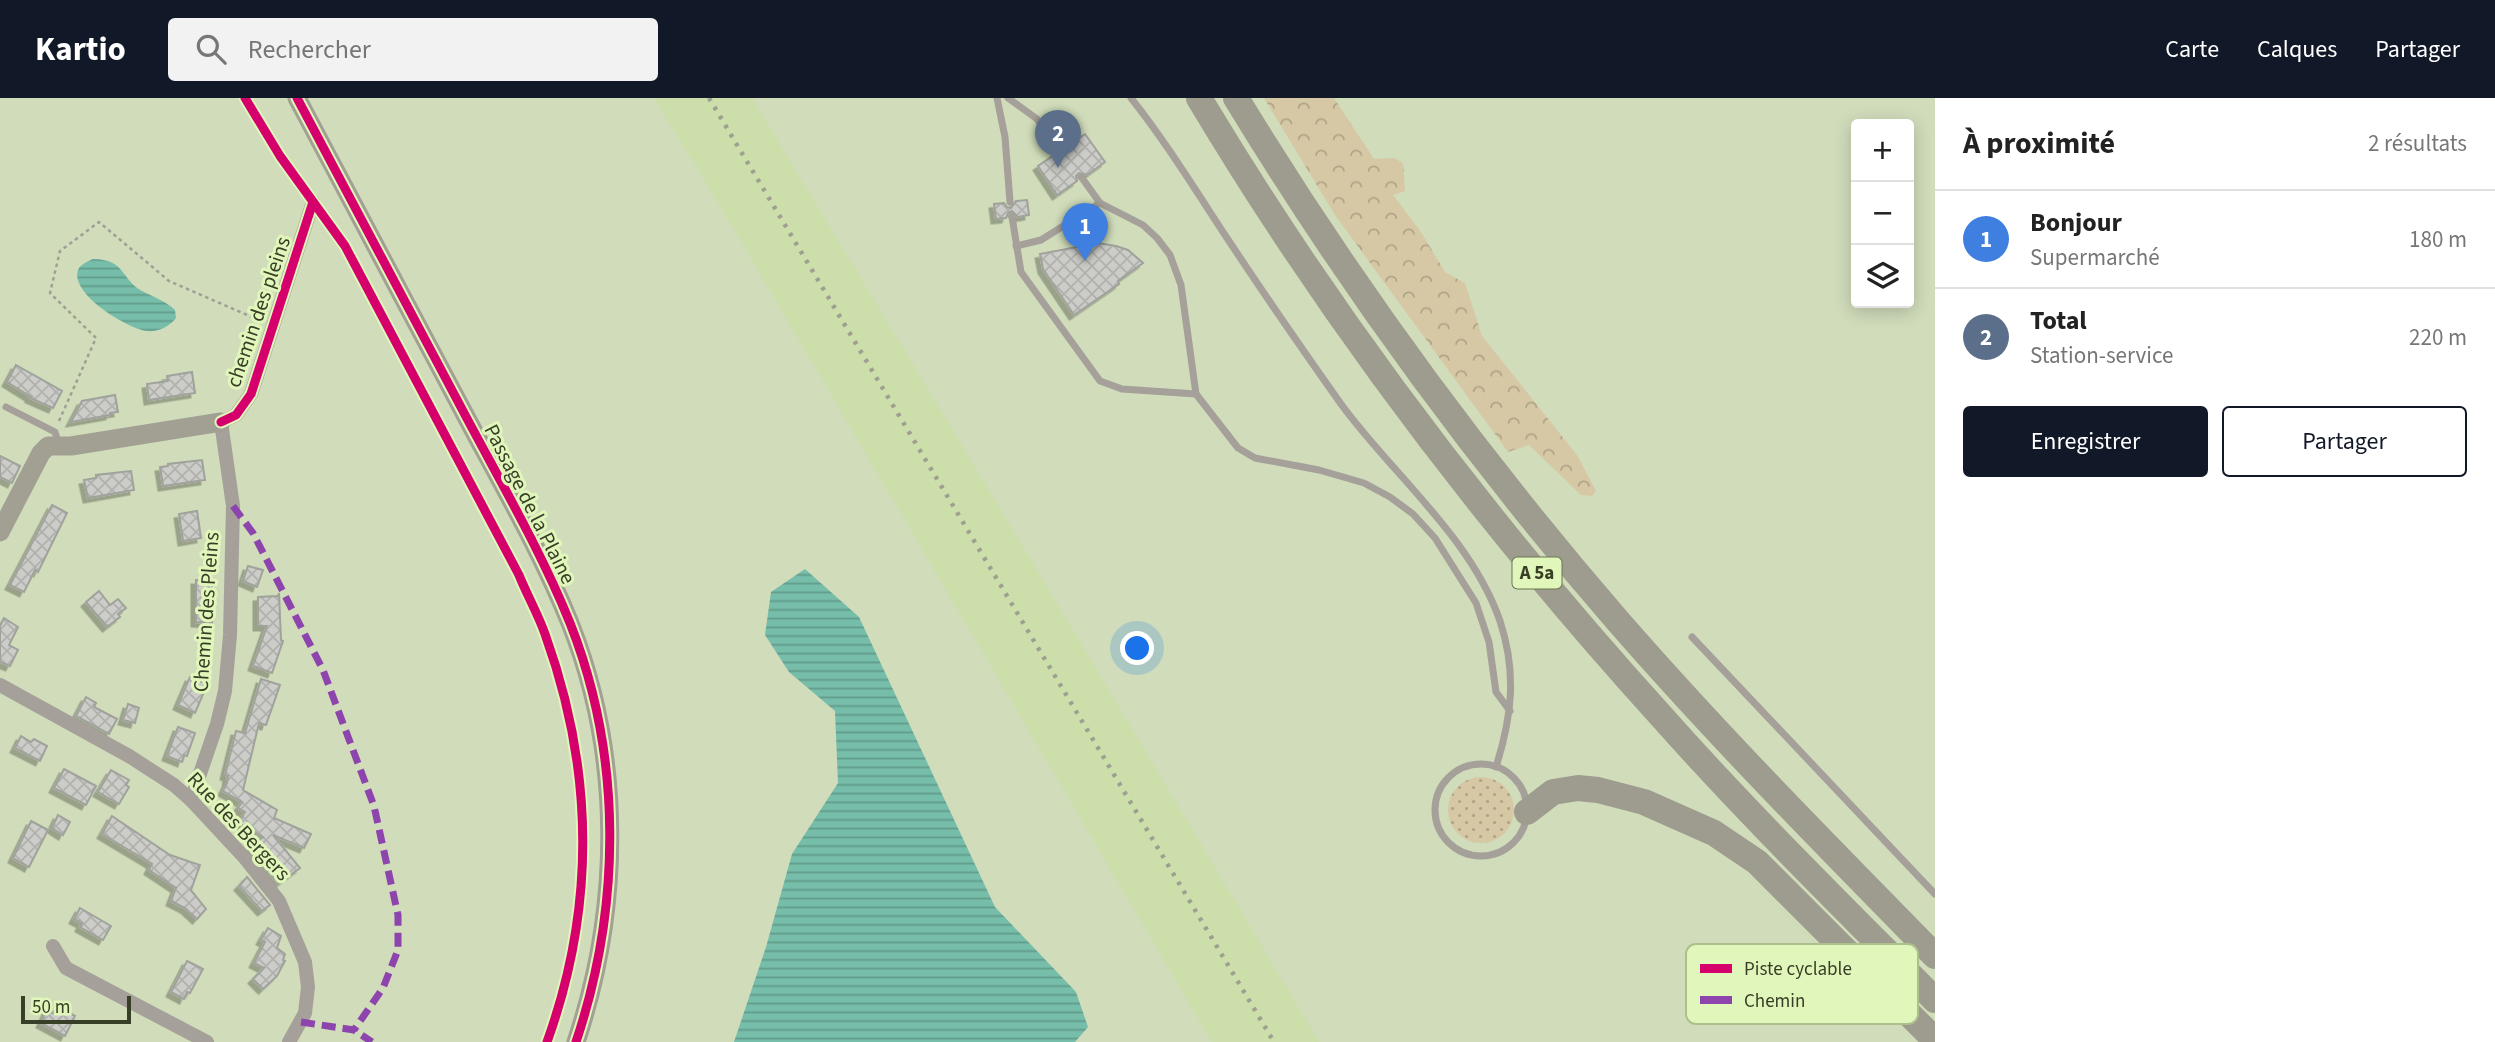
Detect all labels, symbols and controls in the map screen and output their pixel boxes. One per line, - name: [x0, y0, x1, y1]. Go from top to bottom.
- search box: [168, 18, 658, 81]
- text: Kartio: [35, 26, 126, 73]
- icon: search: [192, 30, 230, 68]
- text: Rechercher: [248, 31, 371, 68]
- text: Carte: [2165, 32, 2219, 67]
- text: Calques: [2257, 32, 2337, 67]
- text: Partager: [2375, 32, 2460, 67]
- pin: 2: [1035, 110, 1081, 168]
- map controls: [1851, 119, 1914, 308]
- button: +: [1851, 119, 1914, 182]
- text: À proximité: [1963, 122, 2115, 165]
- text: 2 résultats: [2368, 127, 2467, 160]
- button: −: [1851, 182, 1914, 245]
- pin: 1: [1062, 203, 1108, 261]
- text: Bonjour: [2030, 204, 2122, 241]
- text: 1: [1980, 223, 1992, 256]
- text: 180 m: [2409, 223, 2467, 256]
- street label: chemin des pleins: [218, 232, 298, 391]
- text: Supermarché: [2030, 241, 2160, 274]
- button: layers: [1851, 245, 1914, 308]
- text: Total: [2030, 302, 2087, 339]
- text: 2: [1980, 321, 1992, 354]
- text: 220 m: [2409, 321, 2467, 354]
- text: Station-service: [2030, 339, 2173, 372]
- button: Enregistrer: [1963, 406, 2208, 477]
- button: Partager: [2222, 406, 2467, 477]
- street label: Passage de la Plaine: [477, 419, 583, 589]
- street label: Chemin des Pleins: [185, 531, 227, 693]
- road number: A 5a: [1512, 558, 1562, 588]
- your location: [1120, 631, 1154, 665]
- street label: Rue des Bergers: [180, 765, 298, 887]
- legend: [1686, 944, 1918, 1024]
- text: Piste cyclable: [1744, 956, 1852, 983]
- text: Chemin: [1744, 988, 1805, 1015]
- scale bar: [21, 993, 131, 1025]
- text: 50 m: [32, 994, 70, 1021]

